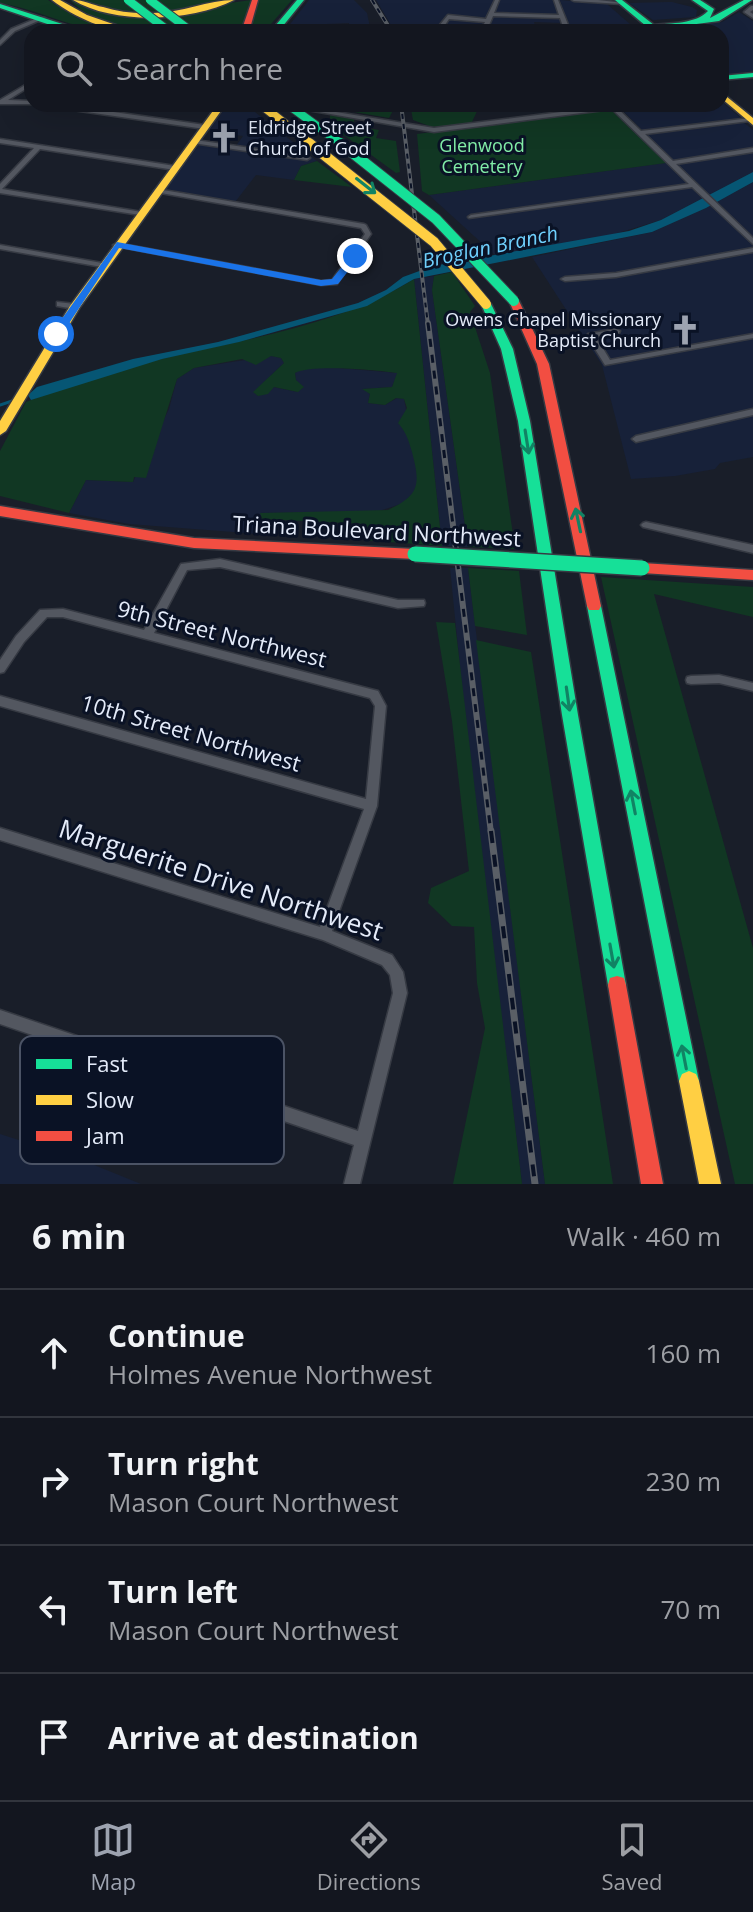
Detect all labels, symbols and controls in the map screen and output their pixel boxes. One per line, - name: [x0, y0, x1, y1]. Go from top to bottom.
- search box: [24, 24, 729, 112]
- icon: search: [52, 46, 96, 90]
- text: Search here: [116, 48, 283, 89]
- place label: Eldridge Street Church of God: [248, 115, 371, 160]
- church icon: Eldridge Street Church of God: [207, 121, 241, 155]
- park label: Glenwood Cemetery: [439, 133, 525, 178]
- one-way arrow: [355, 178, 376, 195]
- water label: Broglan Branch: [420, 219, 560, 274]
- route end: [337, 238, 373, 274]
- place label: Owens Chapel Missionary Baptist Church: [445, 307, 662, 352]
- church icon: Owens Chapel Missionary Baptist Church: [668, 313, 702, 347]
- route start: [38, 316, 74, 352]
- one-way arrow: [520, 429, 535, 455]
- street label: Triana Boulevard Northwest: [232, 507, 522, 553]
- one-way arrow: [569, 507, 584, 533]
- street label: 9th Street Northwest: [114, 593, 330, 674]
- street label: 10th Street Northwest: [78, 686, 305, 778]
- one-way arrow: [561, 686, 576, 711]
- one-way arrow: [625, 790, 640, 816]
- street label: Marguerite Drive Northwest: [55, 810, 388, 949]
- one-way arrow: [605, 942, 620, 968]
- legend: [20, 1036, 284, 1164]
- one-way arrow: [676, 1045, 691, 1070]
- text: Fast: [86, 1048, 128, 1078]
- text: Slow: [86, 1084, 134, 1114]
- text: Jam: [84, 1120, 125, 1150]
- text: 6 min: [32, 1213, 126, 1259]
- text: Walk · 460 m: [567, 1218, 721, 1254]
- text: Continue: [108, 1315, 245, 1356]
- icon: ahead: [32, 1331, 76, 1375]
- text: 160 m: [646, 1335, 721, 1371]
- text: Holmes Avenue Northwest: [108, 1356, 432, 1392]
- text: Turn right: [108, 1443, 259, 1484]
- icon: right: [32, 1459, 76, 1503]
- text: 230 m: [646, 1463, 721, 1499]
- text: Mason Court Northwest: [108, 1484, 399, 1520]
- text: Turn left: [108, 1571, 238, 1612]
- icon: left: [32, 1587, 76, 1631]
- text: 70 m: [660, 1591, 721, 1627]
- text: Mason Court Northwest: [108, 1612, 399, 1648]
- icon: arrive: [32, 1715, 76, 1759]
- text: Arrive at destination: [108, 1717, 419, 1758]
- tab: Map: [90, 1818, 136, 1896]
- tab: Directions: [317, 1818, 421, 1896]
- tab: Saved: [601, 1818, 663, 1896]

